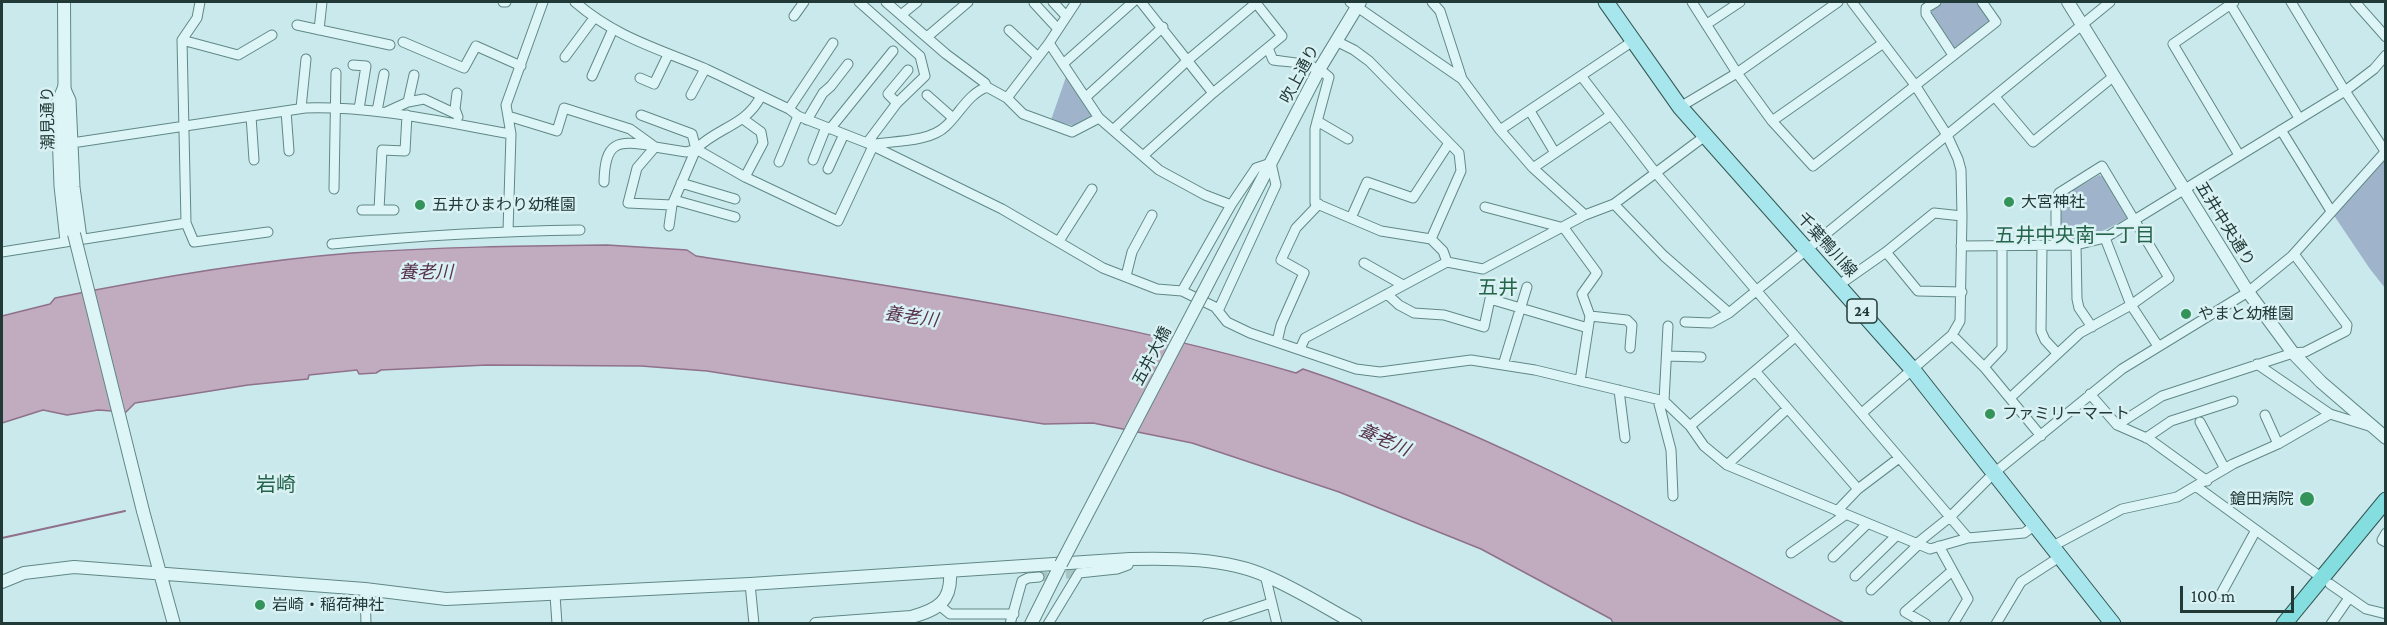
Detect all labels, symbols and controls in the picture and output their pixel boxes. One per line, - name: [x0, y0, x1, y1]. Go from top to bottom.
- street label: 吹上通り: [1277, 41, 1323, 107]
- street label: 潮見通り: [38, 86, 58, 150]
- street label: 五井中央通り: [2191, 178, 2259, 270]
- place label: 大宮神社: [2021, 192, 2085, 212]
- place label: 五井ひまわり幼稚園: [432, 195, 576, 215]
- marker: 大宮神社: [2002, 195, 2016, 209]
- marker: 五井ひまわり幼稚園: [413, 198, 427, 212]
- street label: 千葉鴨川線: [1793, 209, 1861, 281]
- district label: 五井中央南一丁目: [1995, 224, 2155, 248]
- water label: 養老川: [399, 261, 453, 283]
- district label: 五井: [1478, 276, 1518, 300]
- road number: 24: [1847, 299, 1877, 323]
- water label: 養老川: [883, 303, 939, 331]
- place label: やまと幼稚園: [2198, 304, 2294, 324]
- marker: やまと幼稚園: [2179, 307, 2193, 321]
- street label: 五井大橋: [1129, 323, 1175, 389]
- place label: ファミリーマート: [2002, 404, 2130, 424]
- marker: ファミリーマート: [1983, 407, 1997, 421]
- water label: 養老川: [1355, 419, 1413, 461]
- district label: 岩崎: [256, 473, 296, 497]
- place label: 鎗田病院: [2230, 489, 2294, 509]
- marker: 鎗田病院: [2298, 490, 2316, 508]
- scale bar: [2183, 574, 2297, 612]
- text: 100 m: [2191, 586, 2235, 606]
- place label: 岩崎・稲荷神社: [272, 595, 384, 615]
- marker: 岩崎・稲荷神社: [253, 598, 267, 612]

